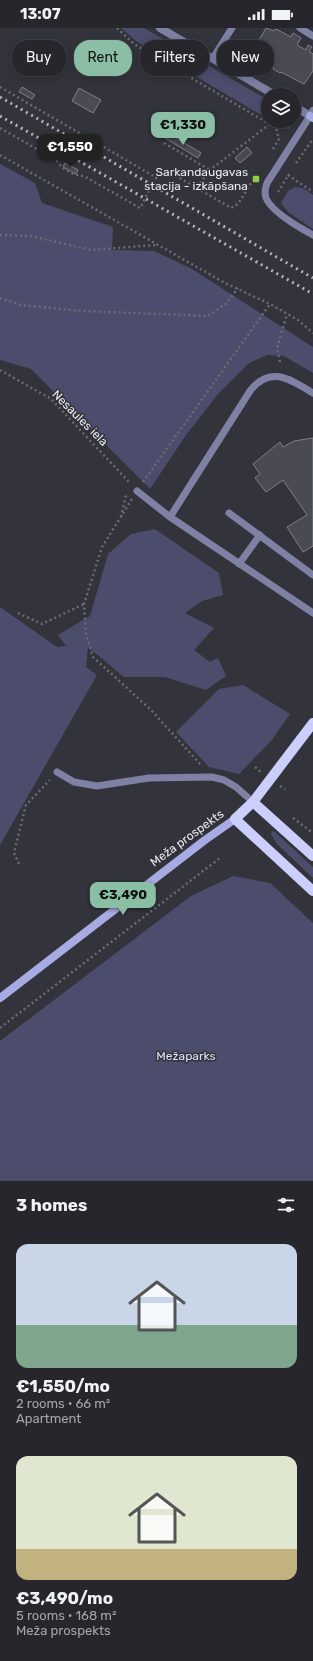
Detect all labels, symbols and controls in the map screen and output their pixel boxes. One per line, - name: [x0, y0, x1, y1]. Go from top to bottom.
- text: 13:07: [20, 5, 61, 23]
- chip: Buy: [12, 40, 66, 76]
- chip: Rent: [74, 40, 132, 76]
- chip: Filters: [140, 40, 209, 76]
- chip: New: [217, 40, 274, 76]
- map controls: [261, 88, 301, 128]
- button: layers: [261, 88, 301, 128]
- pin: €1,330: [150, 112, 216, 146]
- text: €1,330: [160, 117, 206, 132]
- pin: €1,550: [37, 134, 103, 168]
- text: €1,550: [47, 139, 93, 154]
- place label: Sarkandaugavas stacija - izkāpšana: [144, 165, 248, 193]
- marker: Sarkandaugavas stacija - izkāpšana: [251, 174, 261, 184]
- street label: Nesaules iela: [49, 387, 111, 449]
- street label: Meža prospekts: [148, 807, 226, 869]
- pin: €3,490: [90, 882, 156, 916]
- text: €3,490: [99, 887, 147, 902]
- park label: Mežaparks: [156, 1049, 216, 1063]
- icon: filters: [275, 1194, 297, 1216]
- text: 3 homes: [16, 1195, 87, 1215]
- icon: home: [121, 1270, 193, 1342]
- text: €1,550/mo: [16, 1376, 110, 1396]
- text: 2 rooms · 66 m²: [16, 1396, 110, 1411]
- text: Apartment: [16, 1411, 81, 1426]
- icon: home: [121, 1482, 193, 1554]
- text: €3,490/mo: [16, 1588, 113, 1608]
- text: 5 rooms · 168 m²: [16, 1608, 116, 1623]
- text: Meža prospekts: [16, 1623, 111, 1638]

